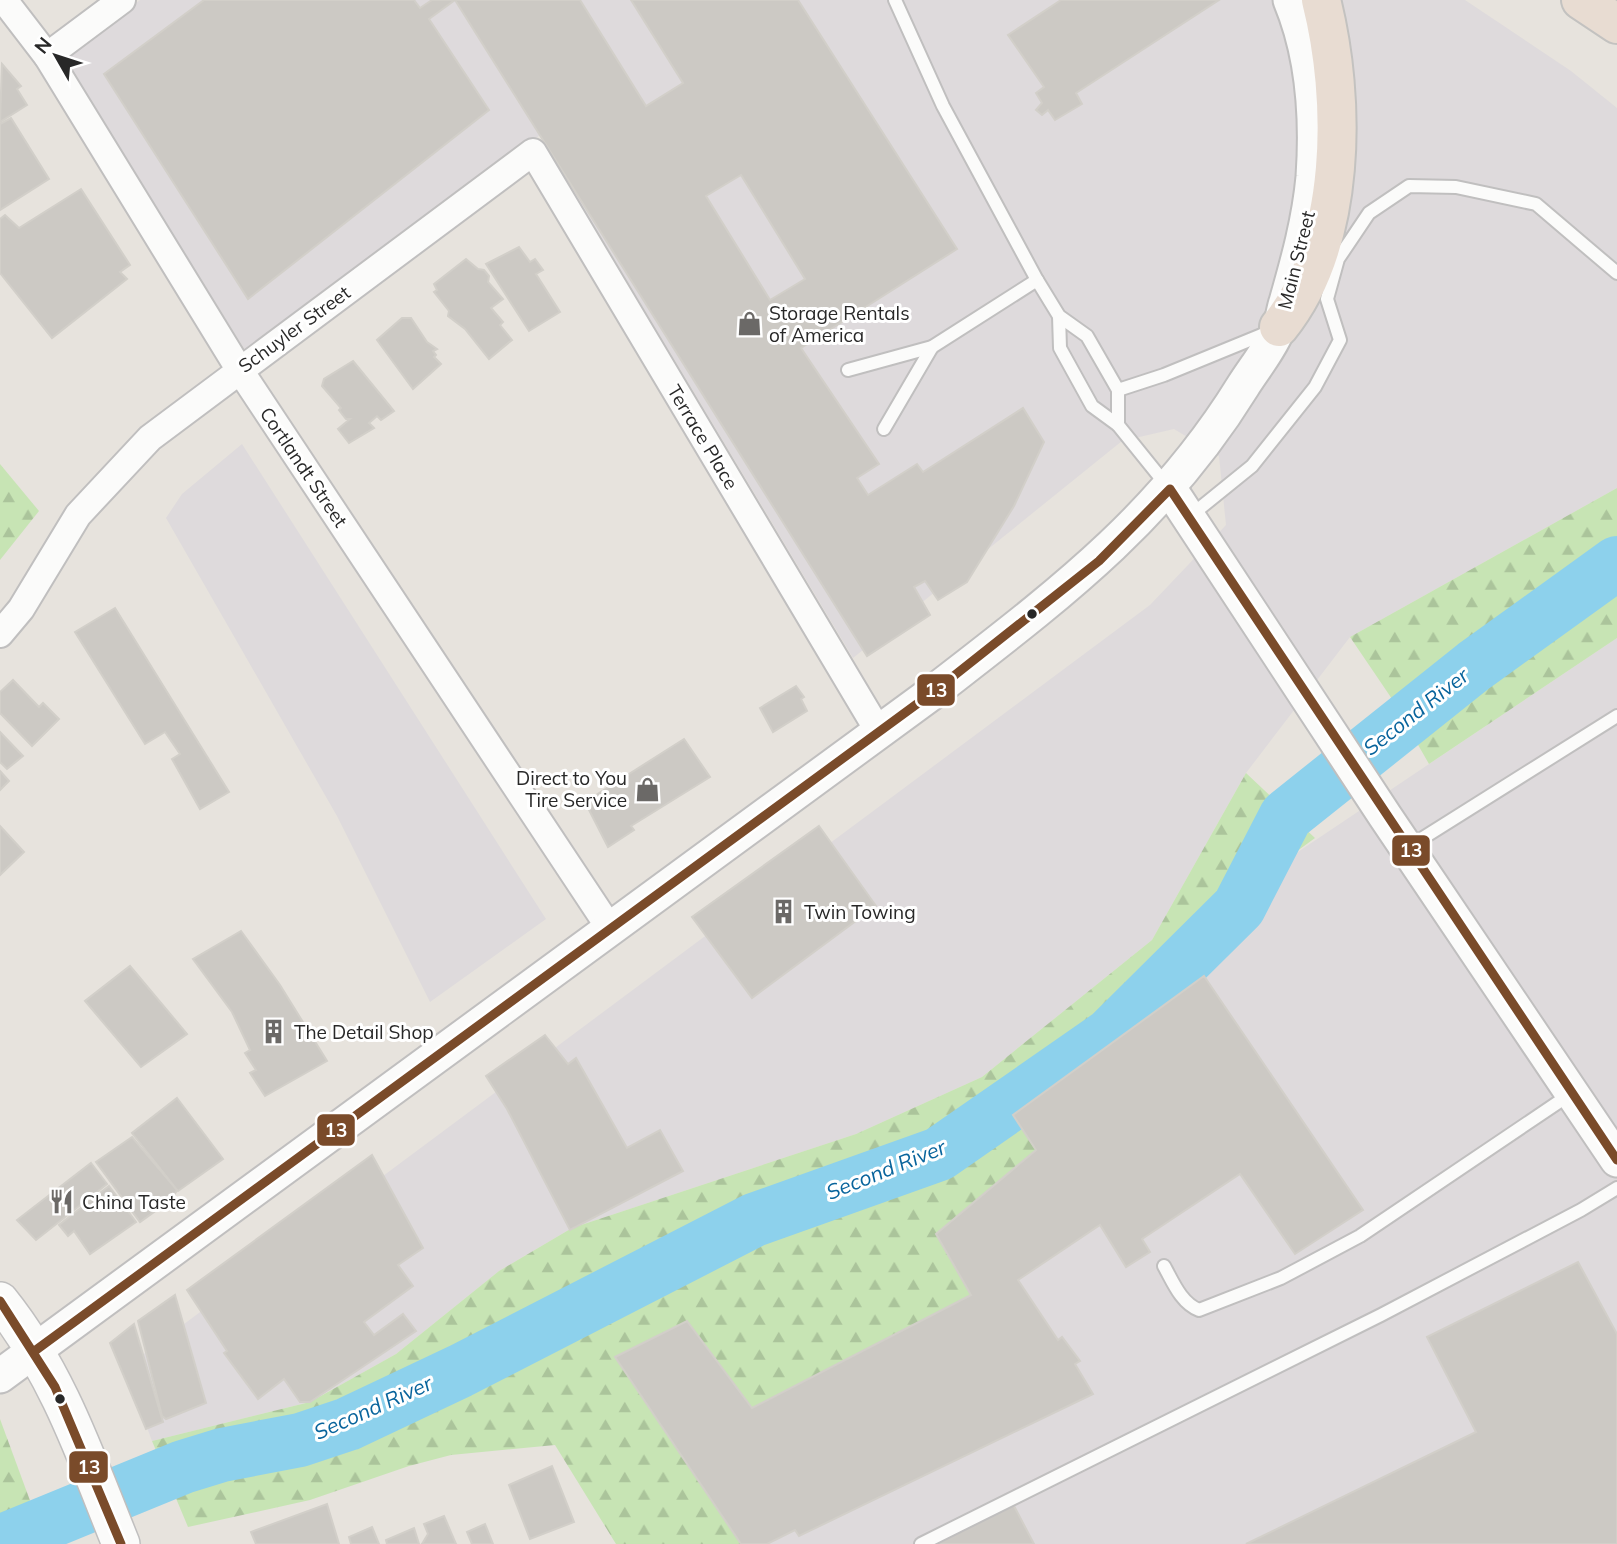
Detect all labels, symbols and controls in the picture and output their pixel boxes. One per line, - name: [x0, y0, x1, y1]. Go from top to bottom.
- north arrow: [21, 21, 91, 91]
- text: N: [29, 32, 57, 58]
- street label: Main Street: [1272, 208, 1320, 312]
- street label: Schuyler Street: [233, 280, 355, 378]
- place label: Storage Rentals of America: [769, 301, 910, 347]
- shop icon: Storage Rentals of America: [735, 310, 763, 338]
- street label: Terrace Place: [662, 380, 744, 494]
- street label: Cortlandt Street: [255, 402, 353, 532]
- unlabelled marker: [1025, 607, 1039, 621]
- water label: Second River: [1357, 661, 1474, 760]
- line badge: 13: [916, 673, 956, 707]
- text: 13: [925, 678, 947, 702]
- place label: Direct to You Tire Service: [516, 766, 627, 812]
- shop icon: Direct to You Tire Service: [633, 775, 661, 803]
- line badge: 13: [1391, 834, 1431, 867]
- text: 13: [1400, 838, 1422, 862]
- building icon: Twin Towing: [770, 898, 798, 926]
- place label: Twin Towing: [804, 900, 916, 924]
- building icon: The Detail Shop: [260, 1018, 288, 1046]
- place label: The Detail Shop: [294, 1020, 434, 1044]
- line badge: 13: [316, 1113, 356, 1147]
- text: 13: [325, 1118, 347, 1142]
- water label: Second River: [822, 1133, 950, 1205]
- restaurant icon: China Taste: [48, 1188, 76, 1216]
- place label: China Taste: [82, 1190, 186, 1214]
- water label: Second River: [309, 1369, 437, 1445]
- unlabelled marker: [53, 1392, 67, 1406]
- line badge: 13: [68, 1450, 109, 1484]
- text: 13: [78, 1455, 100, 1479]

